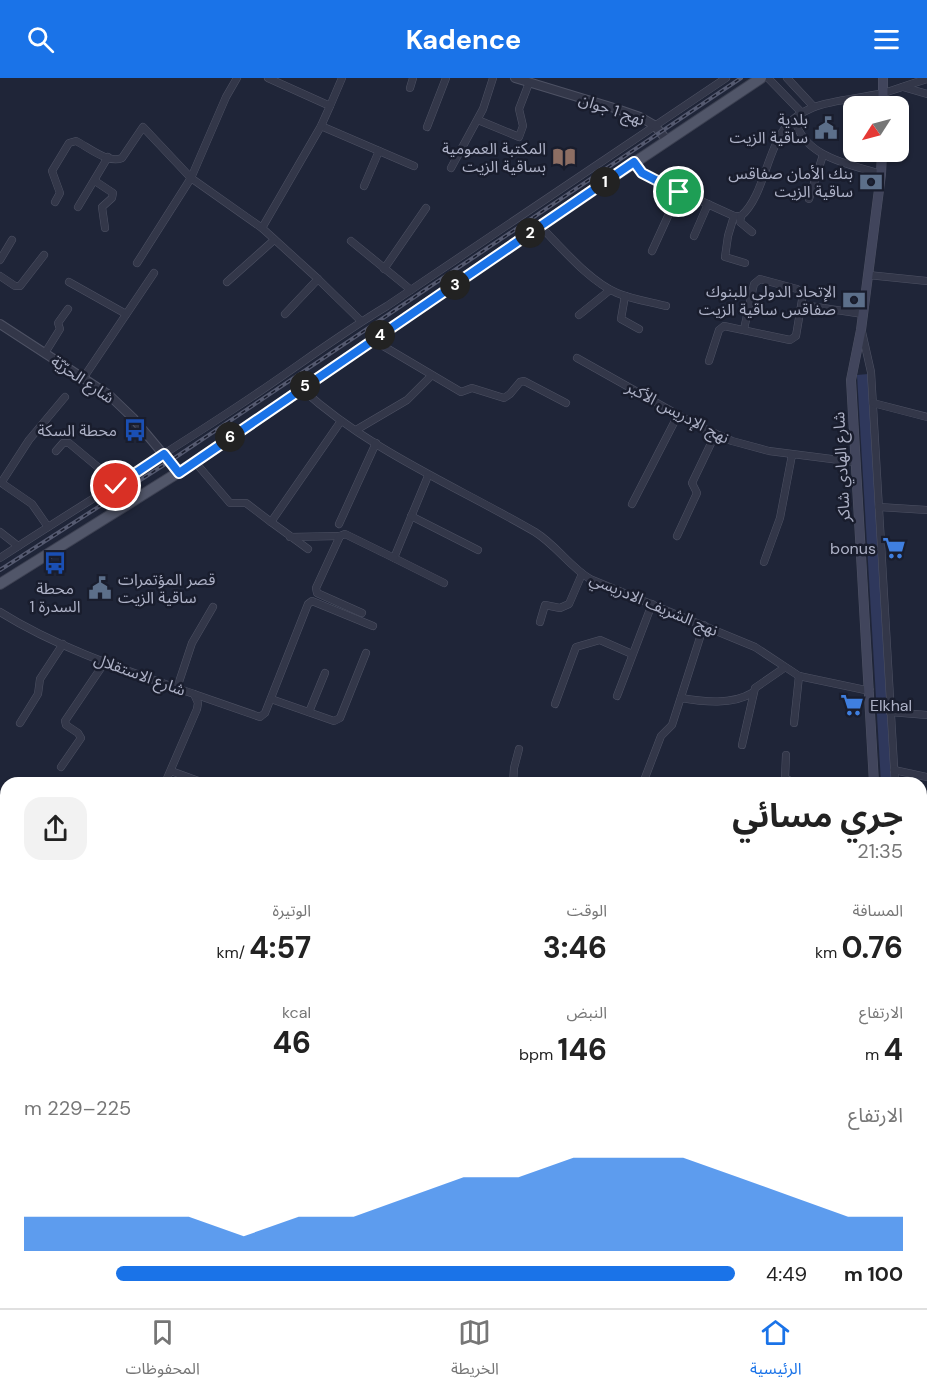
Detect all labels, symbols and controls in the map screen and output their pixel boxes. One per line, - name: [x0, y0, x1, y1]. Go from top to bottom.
- text: Kadence: [406, 22, 521, 57]
- icon: search: [24, 23, 57, 56]
- icon: menu: [870, 23, 903, 56]
- street label: نهج 1 جوان: [576, 88, 647, 132]
- north arrow: [843, 96, 909, 162]
- map controls: [843, 96, 909, 162]
- place label: بلدية ساقية الزيت: [730, 109, 808, 148]
- public building icon: بلدية ساقية الزيت: [813, 115, 839, 141]
- place label: المكتبة العمومية بساقية الزيت: [442, 138, 546, 177]
- library icon: المكتبة العمومية بساقية الزيت: [551, 144, 577, 170]
- place label: بنك الأمان صفاقس ساقية الزيت: [728, 163, 853, 202]
- pin: [653, 166, 704, 217]
- pin: 1: [590, 167, 620, 197]
- bank icon: بنك الأمان صفاقس ساقية الزيت: [858, 169, 884, 195]
- text: 1: [602, 171, 608, 192]
- icon: arrive: [662, 175, 695, 208]
- pin: 2: [515, 218, 545, 248]
- text: 2: [525, 222, 535, 243]
- pin: 3: [440, 270, 470, 300]
- text: 3: [450, 274, 460, 295]
- place label: الإتحاد الدولي للبنوك صفاقس ساقية الزيت: [699, 281, 836, 320]
- bank icon: الإتحاد الدولي للبنوك صفاقس ساقية الزيت: [841, 287, 867, 313]
- pin: 4: [365, 320, 395, 350]
- text: 4: [375, 324, 385, 345]
- street label: شارع الحرّيّة: [46, 351, 118, 410]
- pin: 5: [290, 371, 320, 401]
- text: 5: [300, 375, 310, 396]
- street label: نهج الإدريس الأكبر: [621, 376, 733, 450]
- street label: شارع الهادي شاكر: [828, 411, 857, 524]
- bus stop icon: محطة السكة: [122, 417, 148, 443]
- place label: محطة السكة: [38, 420, 117, 441]
- pin: 6: [215, 422, 245, 452]
- text: 6: [225, 426, 235, 447]
- pin: [90, 460, 141, 511]
- icon: check: [99, 469, 132, 502]
- supermarket icon: bonus: [881, 535, 907, 561]
- place label: bonus: [830, 538, 876, 559]
- bus stop icon: محطة السدرة 1: [42, 550, 68, 576]
- street label: نهج الشريف الادريسي: [586, 568, 721, 643]
- place label: قصر المؤتمرات ساقية الزيت: [118, 569, 215, 608]
- public building icon: قصر المؤتمرات ساقية الزيت: [87, 575, 113, 601]
- place label: محطة السدرة 1: [29, 578, 81, 617]
- street label: شارع الاستقلال: [91, 648, 188, 703]
- supermarket icon: Elkhal: [839, 692, 865, 718]
- place label: Elkhal: [870, 695, 912, 716]
- text: جري مسائي: [732, 794, 903, 837]
- button: share: [24, 797, 87, 860]
- text: 21:35: [857, 838, 903, 864]
- text: الوتيرة: [273, 900, 311, 921]
- text: الوقت: [567, 900, 607, 921]
- text: المسافة: [853, 900, 903, 921]
- text: 4:57: [249, 928, 311, 967]
- text: 3:46: [543, 928, 607, 967]
- text: 0.76: [842, 928, 903, 967]
- text: /km: [216, 942, 249, 963]
- text: km: [815, 942, 842, 963]
- text: kcal: [282, 1002, 311, 1023]
- text: النبض: [566, 1002, 607, 1023]
- text: الارتفاع: [859, 1002, 903, 1023]
- text: 46: [272, 1023, 311, 1062]
- text: 146: [558, 1030, 607, 1069]
- text: 4: [884, 1030, 903, 1069]
- text: bpm: [519, 1044, 558, 1065]
- text: m: [865, 1044, 884, 1065]
- text: 225–229 m: [24, 1095, 131, 1121]
- text: الارتفاع: [848, 1102, 903, 1128]
- text: 4:49: [766, 1261, 807, 1287]
- text: 100 m: [844, 1261, 903, 1287]
- tab: المحفوظات: [126, 1316, 200, 1386]
- tab: الخريطة: [451, 1316, 499, 1386]
- tab: الرئيسية: [750, 1316, 801, 1386]

